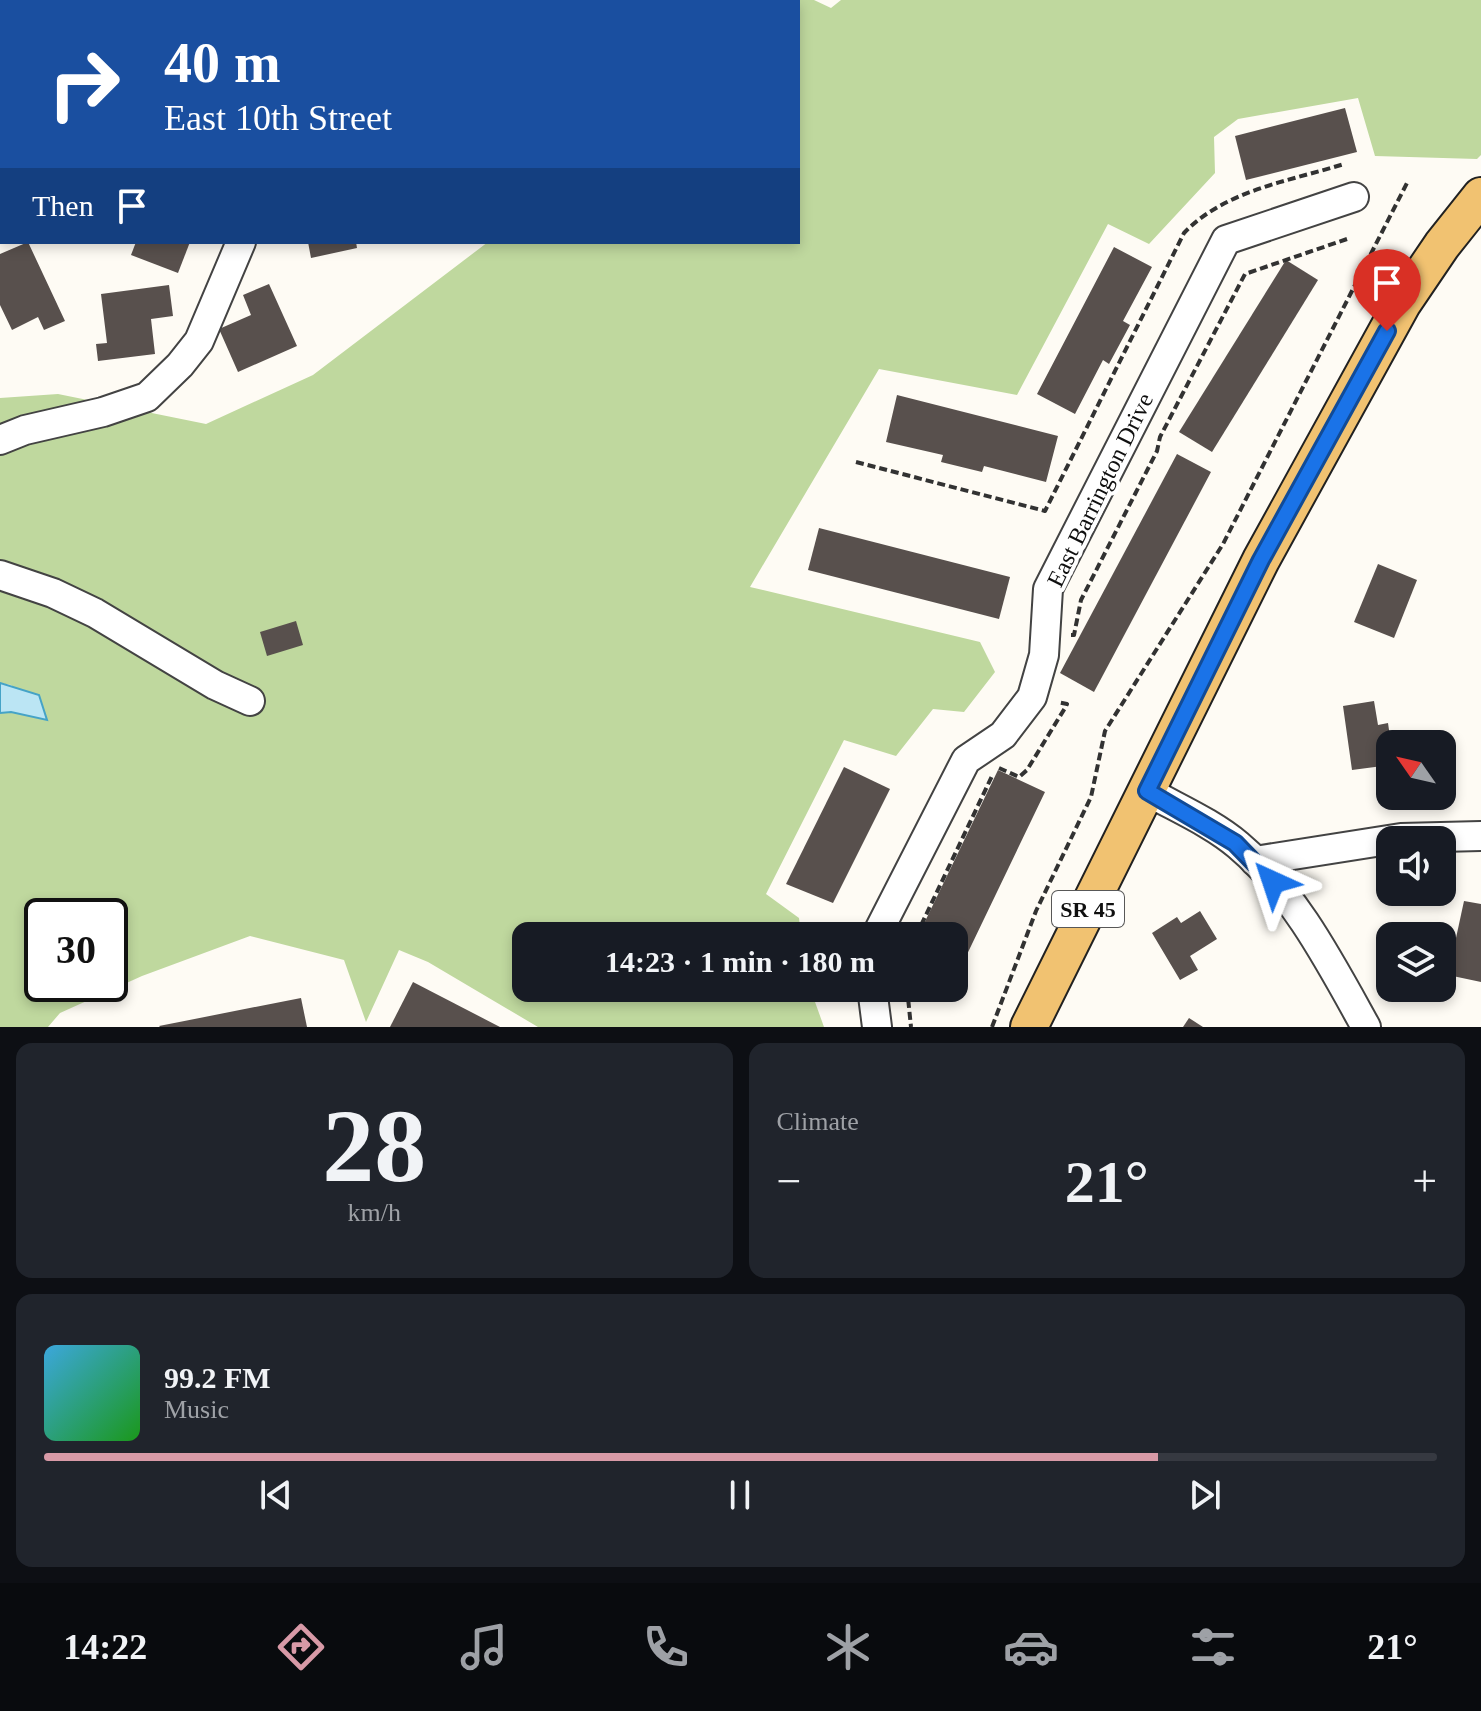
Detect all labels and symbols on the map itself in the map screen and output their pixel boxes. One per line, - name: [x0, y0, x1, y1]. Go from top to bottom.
- pin: [1353, 249, 1421, 331]
- street label: East Barrington Drive: [1042, 389, 1158, 591]
- north arrow: [1376, 730, 1456, 810]
- position arrow: [1231, 840, 1315, 924]
- road number: SR 45: [1052, 891, 1124, 927]
- speed limit sign: 30: [24, 898, 128, 1002]

